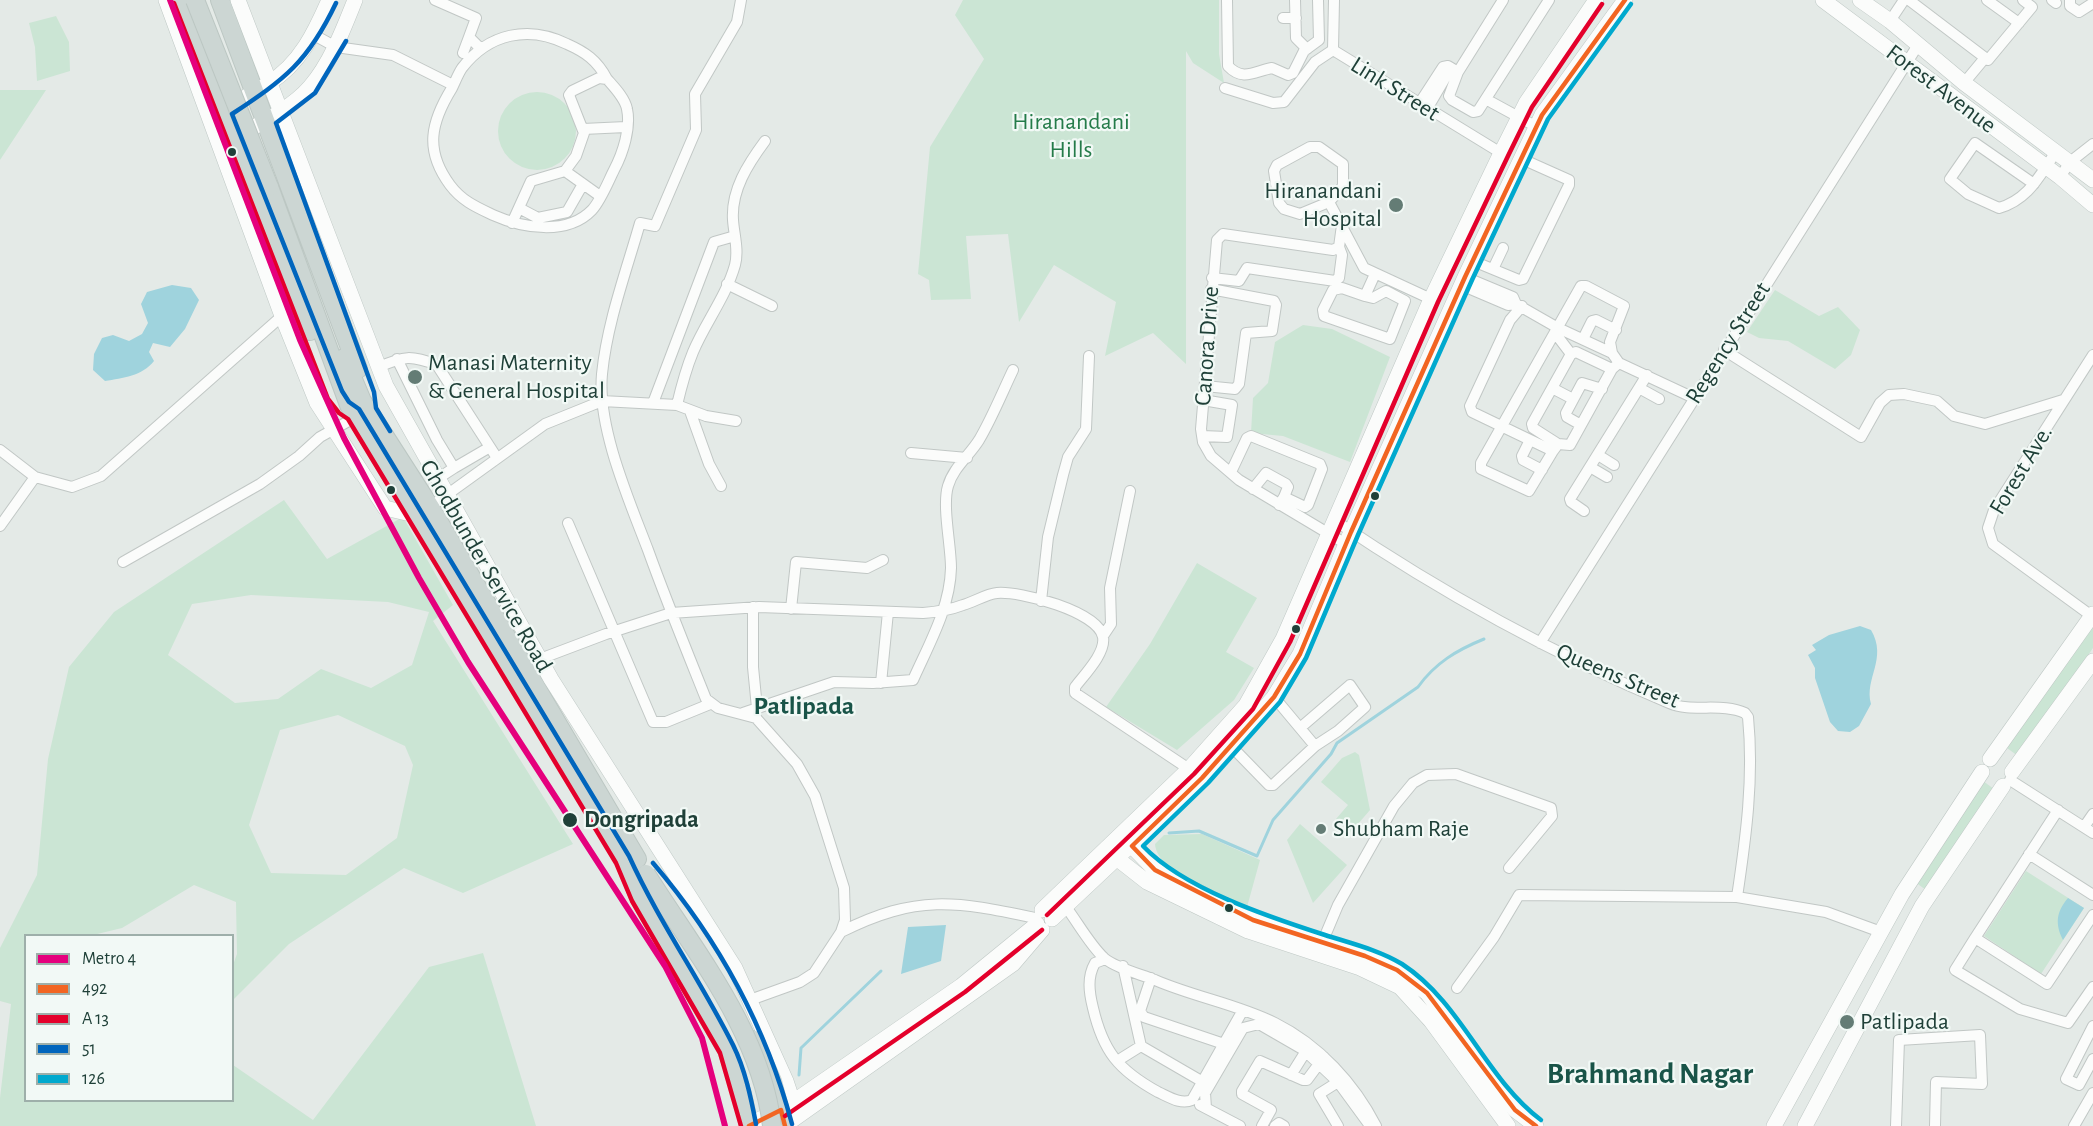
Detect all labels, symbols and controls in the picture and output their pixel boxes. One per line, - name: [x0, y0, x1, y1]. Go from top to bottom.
- street label: Forest Avenue: [1880, 38, 2002, 140]
- street label: Link Street: [1345, 50, 1445, 128]
- park label: Hiranandani Hills: [1012, 108, 1130, 164]
- unlabelled marker: [226, 146, 238, 158]
- place label: Hiranandani Hospital: [1264, 177, 1382, 233]
- marker: Hiranandani Hospital: [1387, 196, 1405, 214]
- street label: Regency Street: [1679, 277, 1777, 409]
- street label: Canora Drive: [1188, 285, 1226, 407]
- place label: Manasi Maternity & General Hospital: [428, 349, 605, 405]
- marker: Manasi Maternity & General Hospital: [406, 368, 424, 386]
- street label: Forest Ave.: [1983, 420, 2059, 520]
- street label: Ghodbunder Service Road: [413, 455, 559, 677]
- unlabelled marker: [385, 484, 397, 496]
- unlabelled marker: [1369, 490, 1381, 502]
- unlabelled marker: [1290, 623, 1302, 635]
- street label: Queens Street: [1552, 637, 1684, 715]
- district label: Patlipada: [754, 690, 854, 722]
- place label: Dongripada: [584, 806, 699, 834]
- marker: Dongripada: [561, 811, 579, 829]
- place label: Shubham Raje: [1333, 815, 1469, 843]
- marker: Shubham Raje: [1314, 822, 1328, 836]
- unlabelled marker: [1223, 902, 1235, 914]
- legend: [24, 934, 234, 1102]
- text: Metro 4: [82, 950, 136, 968]
- text: 492: [82, 980, 107, 998]
- place label: Patlipada: [1860, 1008, 1949, 1036]
- text: A 13: [82, 1010, 109, 1028]
- marker: Patlipada: [1838, 1013, 1856, 1031]
- text: 51: [82, 1040, 96, 1058]
- district label: Brahmand Nagar: [1547, 1056, 1753, 1092]
- text: 126: [82, 1070, 105, 1088]

